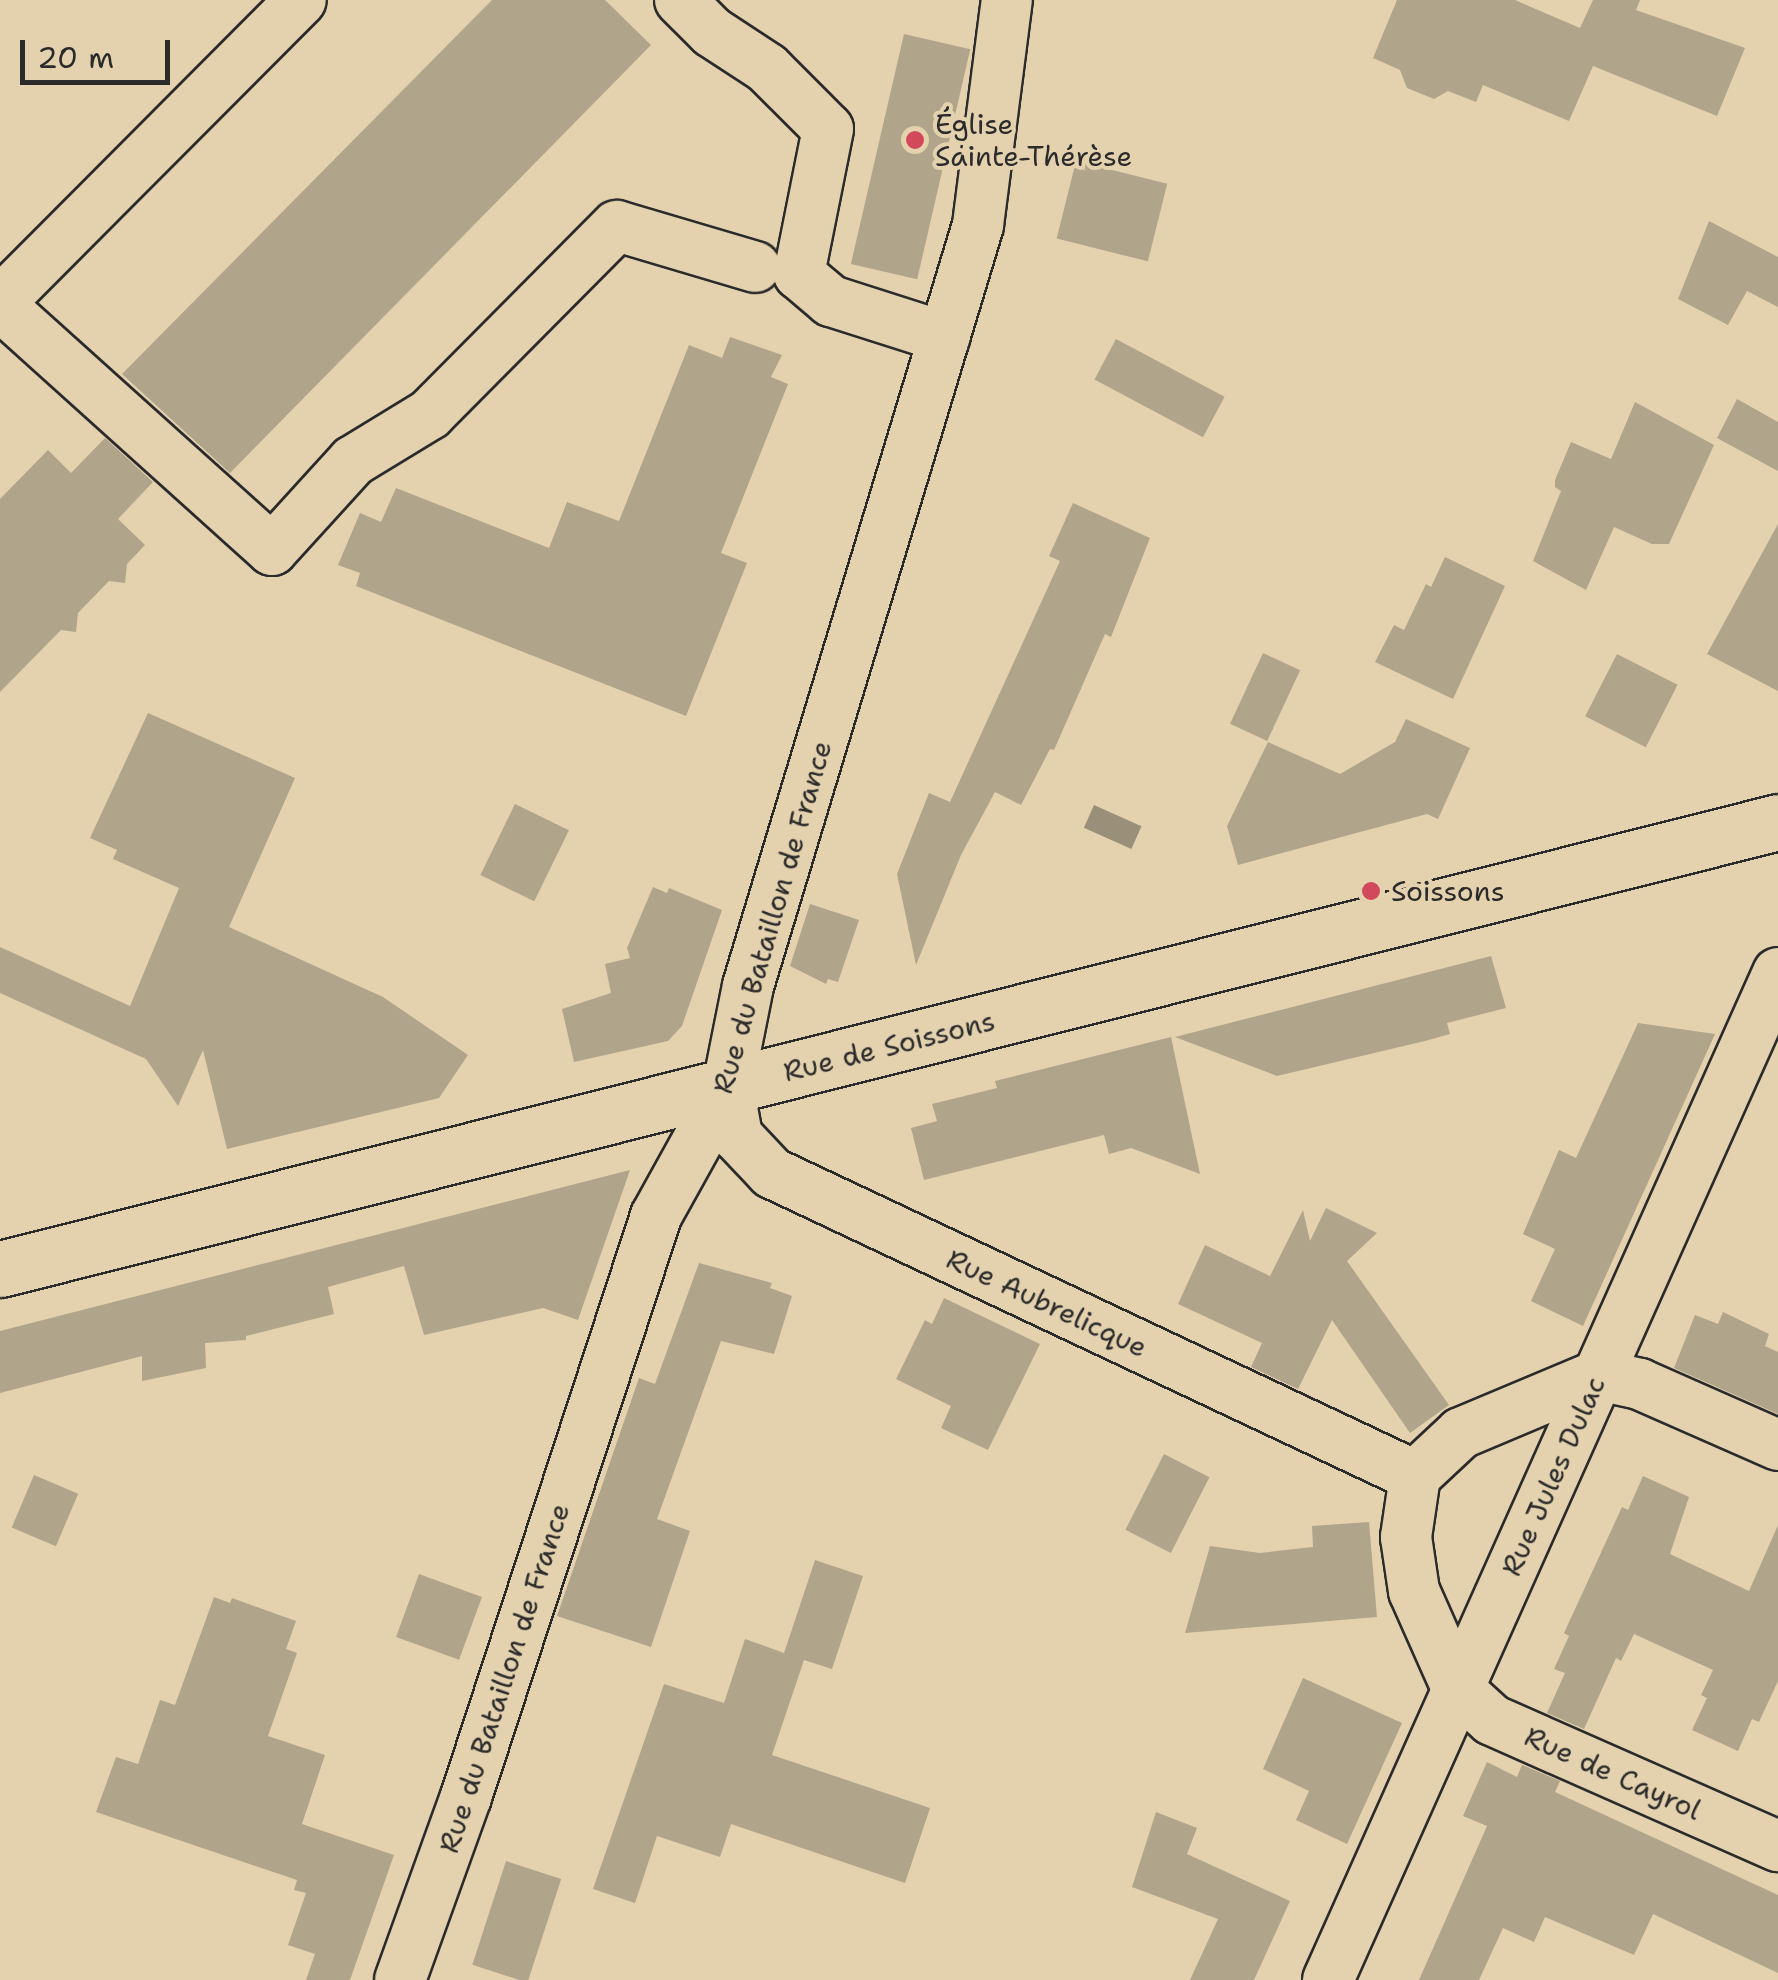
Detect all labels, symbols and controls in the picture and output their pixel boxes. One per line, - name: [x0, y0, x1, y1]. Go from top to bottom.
- scale bar: [25, 20, 175, 82]
- text: 20 m: [37, 37, 114, 78]
- place label: Église Sainte-Thérèse: [935, 107, 1132, 173]
- marker: Église Sainte-Thérèse: [904, 129, 926, 151]
- street label: Rue du Bataillon de France: [705, 737, 839, 1097]
- place label: Soissons: [1391, 874, 1505, 908]
- marker: Soissons: [1360, 880, 1382, 902]
- street label: Rue de Soissons: [780, 1004, 998, 1088]
- street label: Rue Aubrelicque: [941, 1242, 1153, 1364]
- street label: Rue Jules Dulac: [1494, 1371, 1612, 1581]
- street label: Rue du Bataillon de France: [432, 1499, 576, 1857]
- street label: Rue de Cayrol: [1520, 1719, 1706, 1827]

